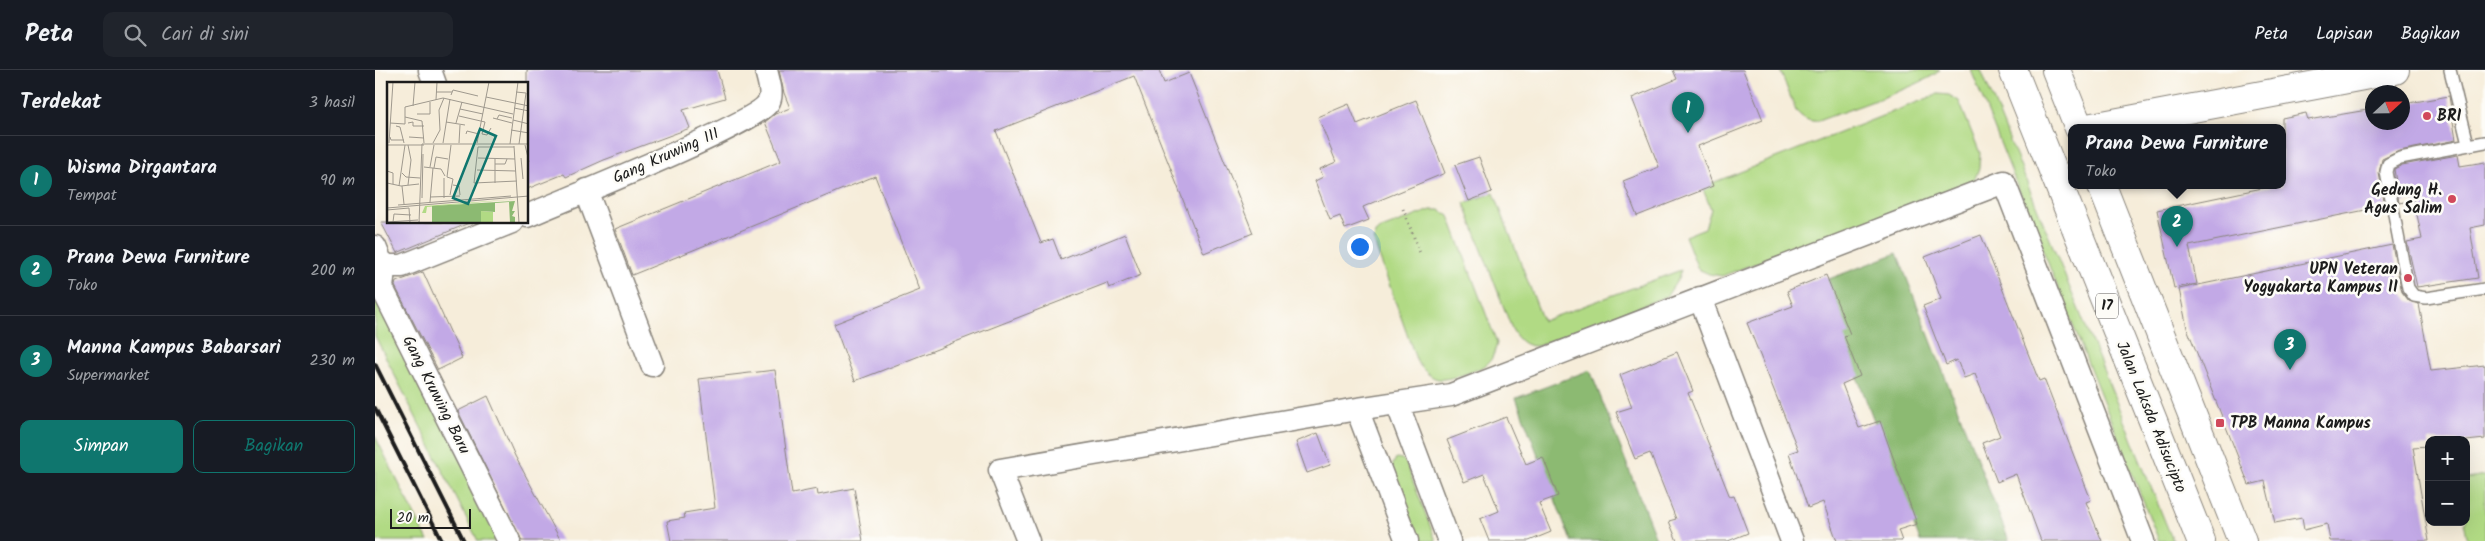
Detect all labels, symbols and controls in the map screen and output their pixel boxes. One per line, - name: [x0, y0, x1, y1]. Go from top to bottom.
- search box: [103, 12, 453, 57]
- text: Peta: [25, 15, 73, 54]
- text: Cari di sini: [161, 20, 249, 50]
- text: Peta: [2255, 20, 2288, 49]
- text: Lapisan: [2316, 20, 2373, 49]
- text: Bagikan: [2401, 20, 2460, 49]
- icon: search: [121, 21, 149, 49]
- inset map: [387, 82, 529, 224]
- north arrow: [2365, 85, 2410, 130]
- text: Terdekat: [20, 86, 101, 119]
- text: 3 hasil: [309, 90, 355, 115]
- pin: 1: [1672, 92, 1704, 133]
- place label: BRI: [2437, 104, 2462, 129]
- marker: BRI: [2421, 110, 2433, 122]
- street label: Gang Kruwing III: [609, 121, 723, 191]
- popup: [2068, 124, 2286, 189]
- text: Prana Dewa Furniture: [2086, 129, 2268, 159]
- text: Wisma Dirgantara: [67, 153, 217, 183]
- text: Toko: [2086, 159, 2116, 184]
- text: 1: [34, 168, 38, 193]
- text: 90 m: [320, 168, 355, 193]
- place label: Gedung H. Agus Salim: [2364, 178, 2442, 221]
- text: Tempat: [67, 183, 117, 208]
- marker: Gedung H. Agus Salim: [2446, 193, 2458, 205]
- pin: 2: [2161, 206, 2193, 247]
- your location: [1347, 234, 1373, 260]
- text: Prana Dewa Furniture: [67, 243, 250, 273]
- place label: UPN Veteran Yogyakarta Kampus II: [2243, 257, 2398, 300]
- text: 2: [31, 258, 41, 283]
- text: 200 m: [311, 258, 355, 283]
- marker: UPN Veteran Yogyakarta Kampus II: [2402, 272, 2414, 284]
- text: Toko: [67, 273, 98, 298]
- road number: 17: [2096, 294, 2118, 318]
- pin: 3: [2274, 329, 2306, 370]
- street label: Gang Kruwing Baru: [395, 331, 477, 459]
- text: Manna Kampus Babarsari: [67, 333, 281, 363]
- street label: Jalan Laksda Adisucipto: [2109, 337, 2193, 497]
- text: 3: [32, 348, 40, 373]
- text: 230 m: [309, 348, 355, 373]
- text: Supermarket: [67, 363, 150, 388]
- place label: TPB Manna Kampus: [2230, 411, 2371, 436]
- marker: TPB Manna Kampus: [2214, 417, 2226, 429]
- button: Simpan: [20, 420, 183, 473]
- button: Bagikan: [193, 420, 355, 473]
- map controls: [2425, 436, 2470, 526]
- button: +: [2425, 436, 2470, 481]
- button: −: [2425, 481, 2470, 526]
- scale bar: [390, 506, 471, 529]
- text: 20 m: [397, 507, 429, 529]

